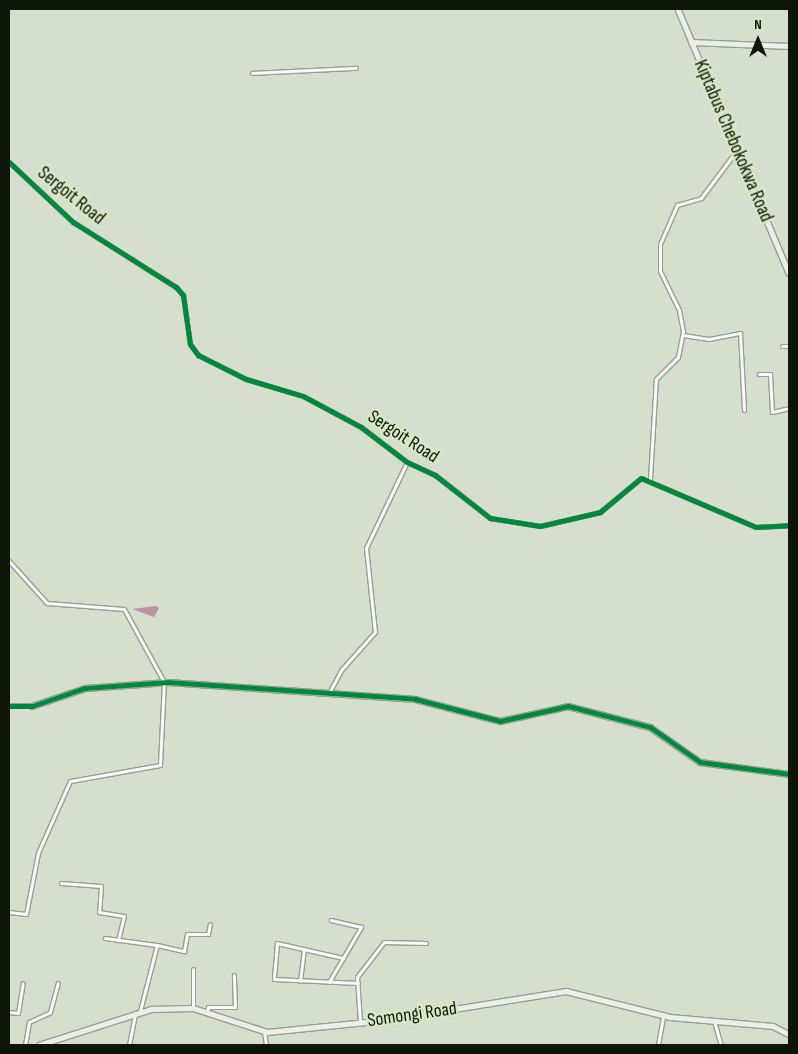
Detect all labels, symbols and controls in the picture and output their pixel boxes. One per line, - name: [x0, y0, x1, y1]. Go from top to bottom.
- north arrow: [733, 15, 783, 65]
- text: N: [754, 16, 762, 33]
- street label: Kiptabus Chebokokwa Road: [689, 56, 777, 226]
- street label: Sergoit Road: [33, 162, 109, 230]
- street label: Sergoit Road: [363, 406, 443, 468]
- street label: Somongi Road: [366, 997, 458, 1033]

